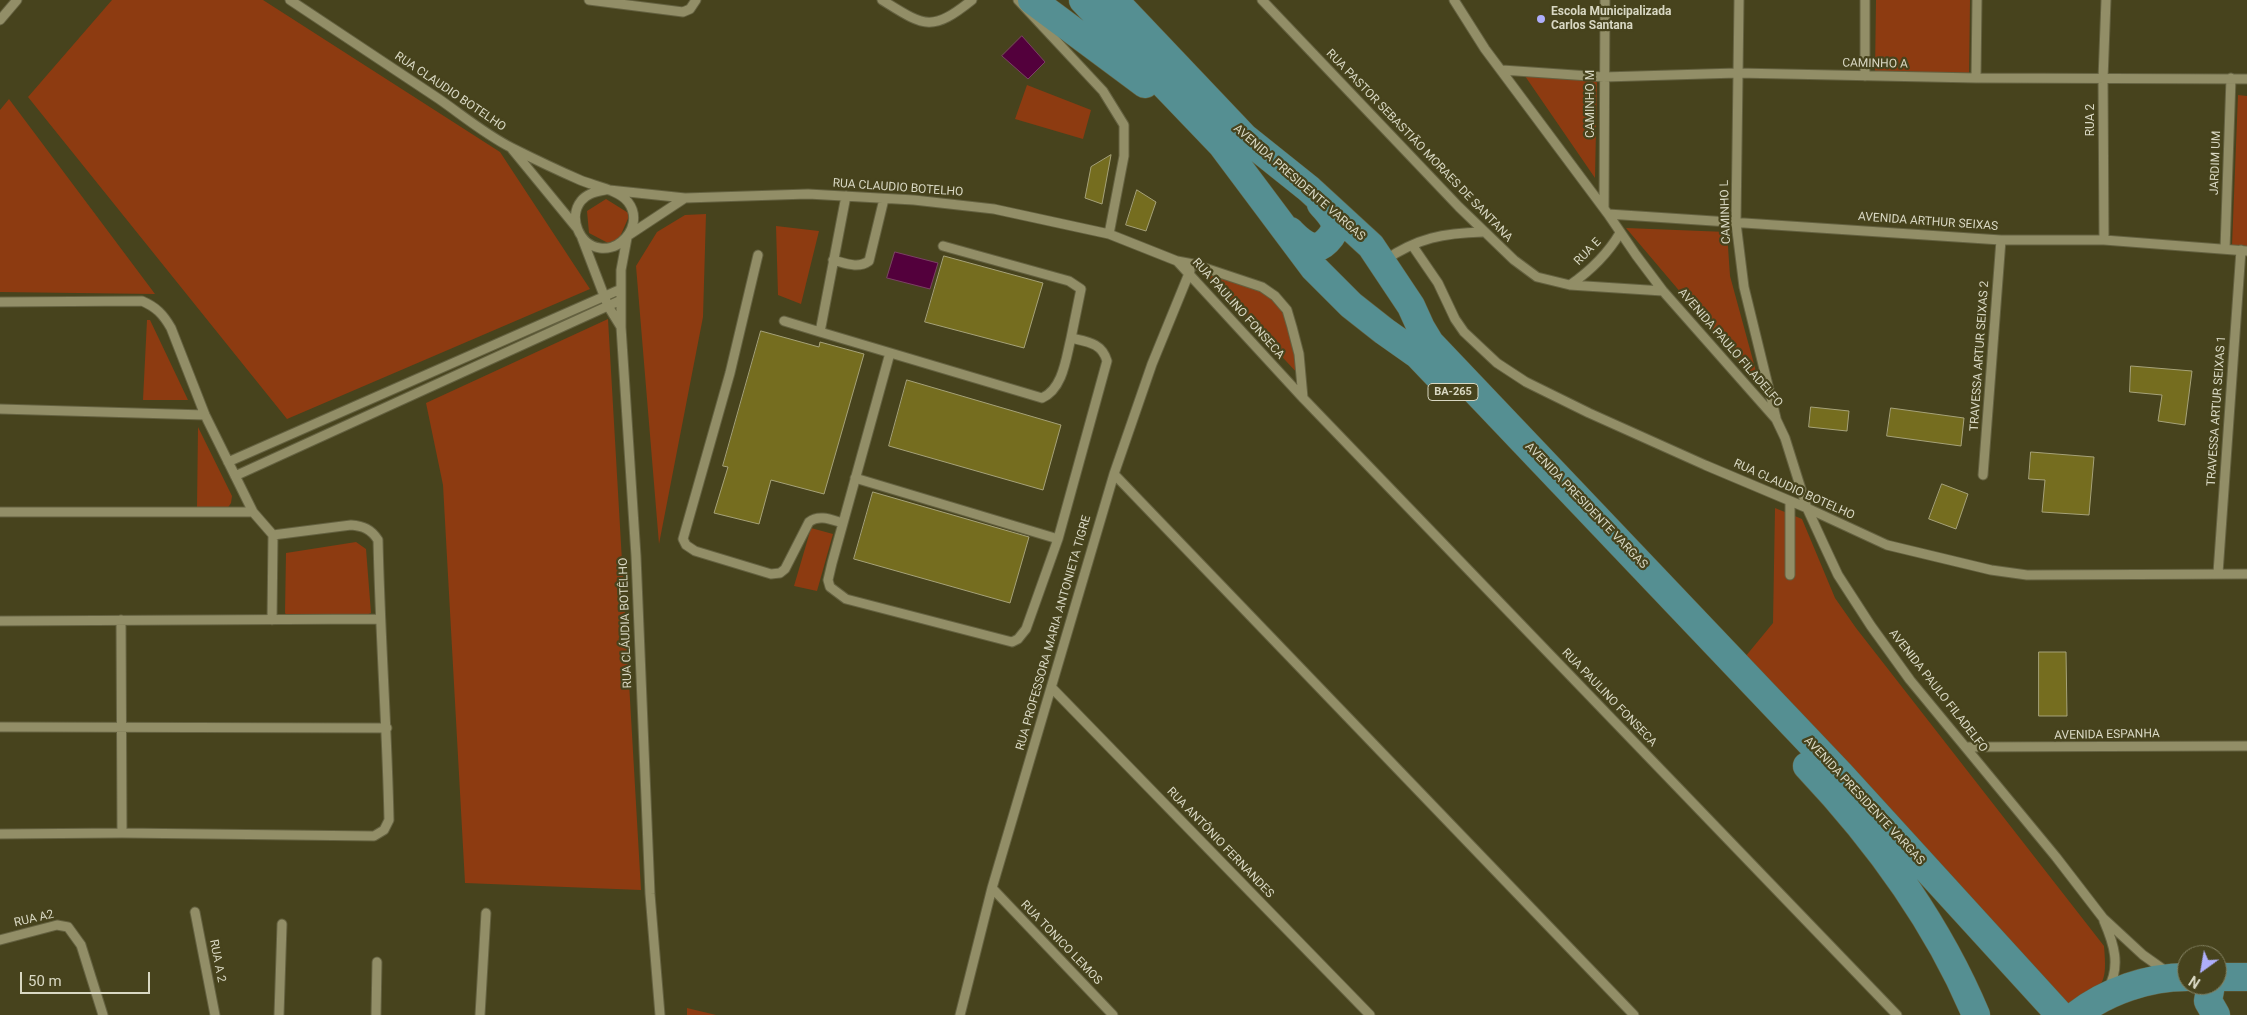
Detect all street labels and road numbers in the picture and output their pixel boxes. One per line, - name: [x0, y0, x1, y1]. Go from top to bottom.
- street label: RUA PASTOR SEBASTIÃO MORAES DE SANTANA: [1323, 47, 1515, 245]
- street label: RUA CLAUDIO BOTELHO: [392, 49, 508, 135]
- street label: CAMINHO A: [1842, 56, 1908, 72]
- street label: CAMINHO M: [1584, 70, 1598, 138]
- street label: RUA 2: [2084, 104, 2098, 136]
- street label: AVENIDA PRESIDENTE VARGAS: [1230, 122, 1368, 244]
- street label: JARDIM UM: [2208, 130, 2224, 196]
- street label: RUA CLAUDIO BOTELHO: [832, 176, 964, 200]
- street label: CAMINHO L: [1718, 180, 1734, 244]
- street label: AVENIDA ARTHUR SEIXAS: [1857, 210, 1999, 234]
- street label: RUA E: [1571, 235, 1605, 269]
- street label: RUA PAULINO FONSECA: [1189, 256, 1287, 362]
- street label: TRAVESSA ARTUR SEIXAS 2: [1968, 280, 1992, 432]
- street label: AVENIDA PAULO FILADELFO: [1675, 286, 1785, 410]
- street label: TRAVESSA ARTUR SEIXAS 1: [2205, 335, 2229, 487]
- road number: BA-265: [1428, 384, 1478, 401]
- street label: AVENIDA PRESIDENTE VARGAS: [1522, 440, 1650, 572]
- street label: RUA CLAUDIO BOTELHO: [1731, 457, 1857, 523]
- street label: RUA PROFESSORA MARIA ANTONIETA TIGRE: [1013, 514, 1095, 752]
- street label: RUA CLÁUDIA BOTÊLHO: [617, 557, 635, 689]
- street label: AVENIDA PAULO FILADELFO: [1886, 627, 1990, 755]
- street label: RUA PAULINO FONSECA: [1558, 646, 1660, 750]
- street label: AVENIDA ESPANHA: [2054, 727, 2160, 743]
- street label: AVENIDA PRESIDENTE VARGAS: [1801, 734, 1927, 868]
- street label: RUA ANTÔNIO FERNANDES: [1163, 785, 1277, 901]
- street label: RUA TONICO LEMOS: [1017, 898, 1105, 988]
- street label: RUA A2: [13, 907, 55, 931]
- street label: RUA A 2: [206, 938, 228, 984]

